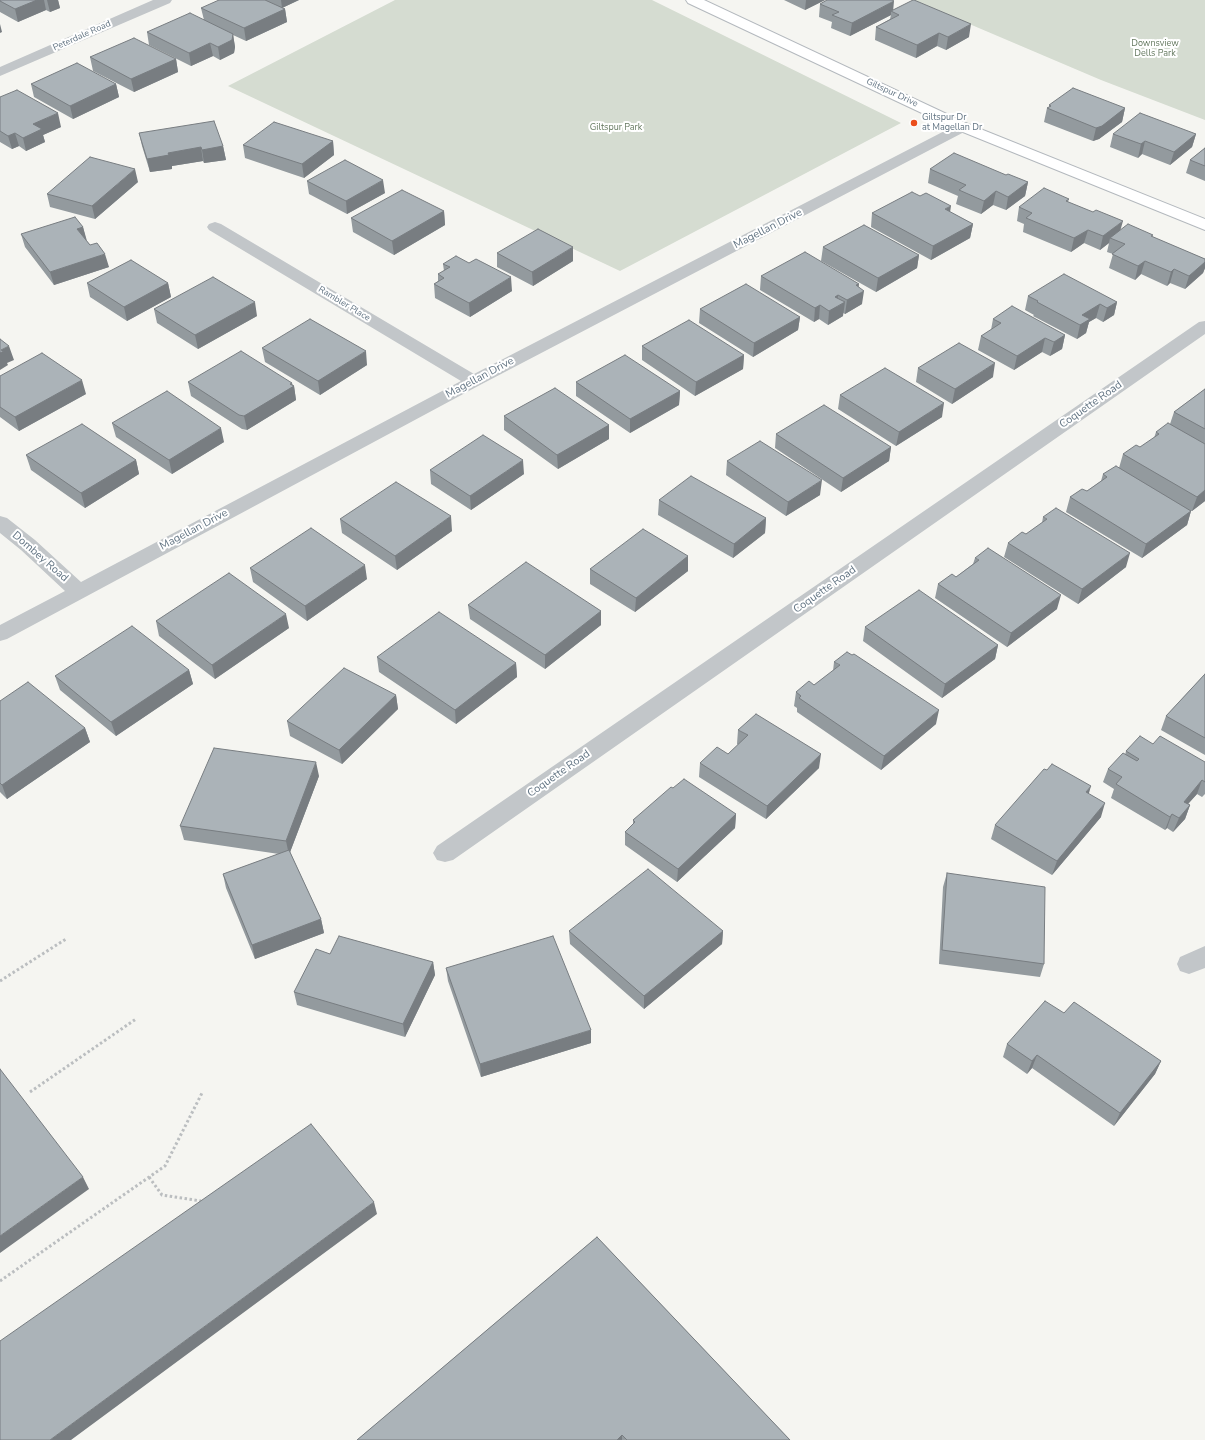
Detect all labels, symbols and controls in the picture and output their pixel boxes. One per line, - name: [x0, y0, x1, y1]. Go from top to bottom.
- street label: Peterdale Road: [51, 18, 113, 54]
- park label: Downsview Dells Park: [1131, 39, 1179, 60]
- street label: Giltspur Drive: [864, 76, 920, 110]
- place label: Giltspur Dr at Magellan Dr: [922, 113, 982, 134]
- marker: Giltspur Dr at Magellan Dr: [909, 118, 919, 128]
- park label: Giltspur Park: [590, 123, 642, 133]
- street label: Magellan Drive: [732, 206, 804, 252]
- street label: Rambler Place: [316, 284, 372, 324]
- street label: Magellan Drive: [444, 355, 516, 401]
- street label: Coquette Road: [1057, 379, 1125, 431]
- street label: Magellan Drive: [158, 507, 230, 553]
- street label: Dombey Road: [9, 529, 71, 585]
- street label: Coquette Road: [791, 564, 859, 616]
- street label: Coquette Road: [525, 748, 593, 800]

